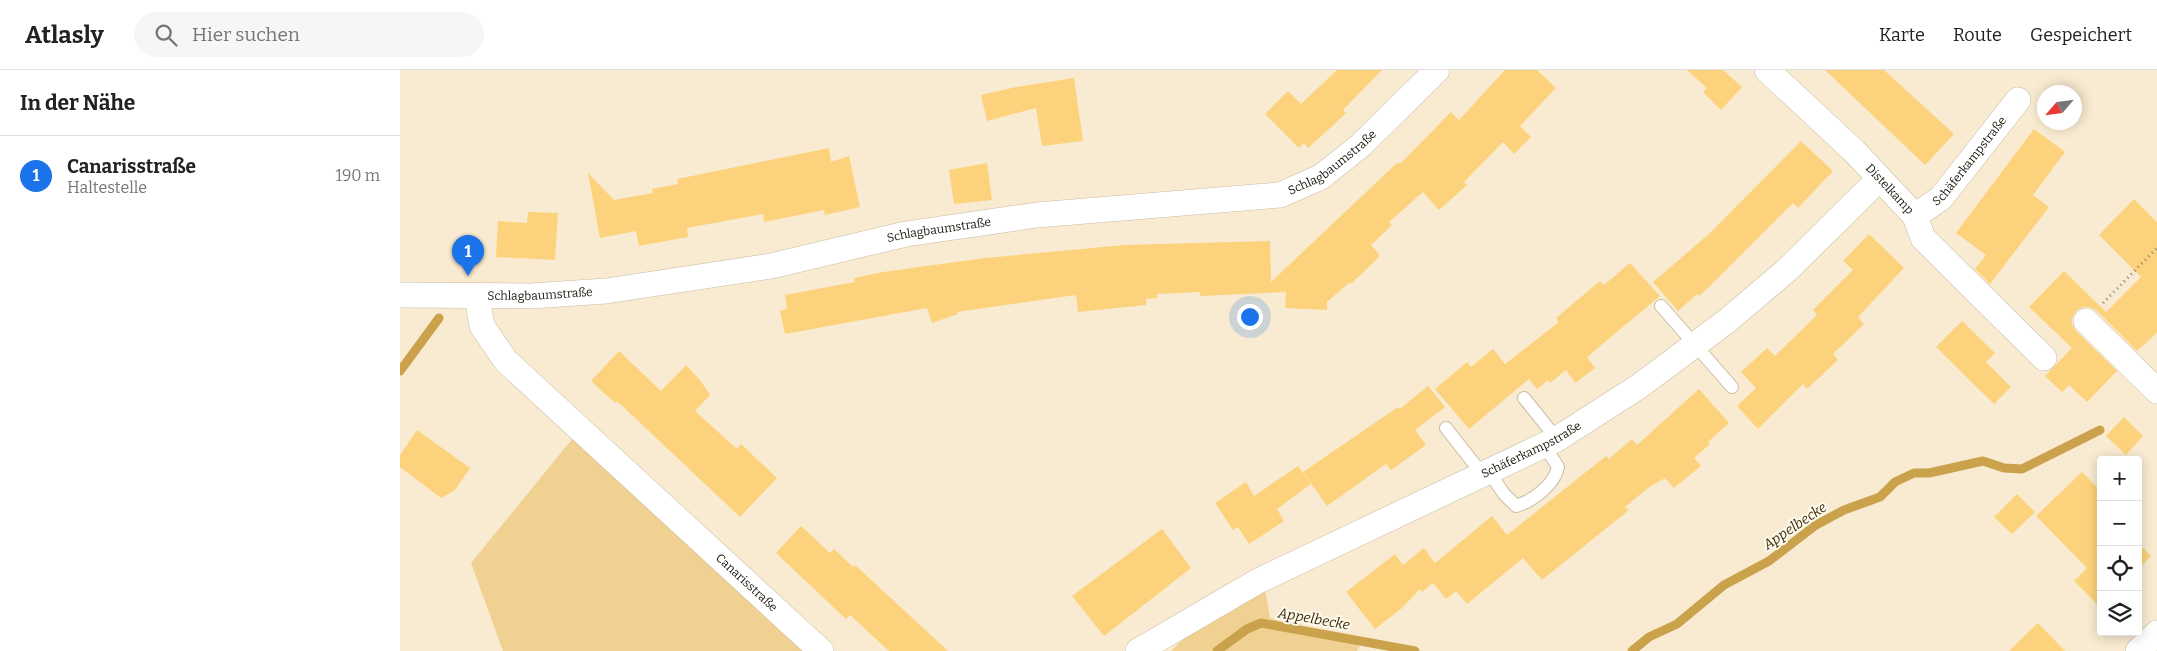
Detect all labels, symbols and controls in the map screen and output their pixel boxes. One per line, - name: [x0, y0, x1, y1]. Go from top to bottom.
- search box: [134, 12, 484, 57]
- text: Atlasly: [25, 21, 104, 49]
- icon: search: [152, 21, 180, 49]
- text: Hier suchen: [192, 23, 300, 46]
- text: Karte: [1879, 24, 1925, 46]
- text: Route: [1953, 24, 2002, 46]
- text: Gespeichert: [2030, 24, 2132, 46]
- north arrow: [2037, 85, 2082, 130]
- text: In der Nähe: [20, 90, 135, 116]
- street label: Schäferkampstraße: [1930, 114, 2009, 209]
- street label: Schlagbaumstraße: [1286, 127, 1379, 198]
- text: Canarisstraße: [67, 155, 196, 178]
- street label: Distelkamp: [1863, 161, 1917, 217]
- text: 1: [33, 166, 39, 185]
- text: 190 m: [335, 166, 380, 185]
- text: Haltestelle: [67, 178, 147, 197]
- street label: Schlagbaumstraße: [885, 215, 992, 245]
- pin: 1: [452, 235, 484, 276]
- street label: Schlagbaumstraße: [487, 285, 593, 303]
- your location: [1237, 304, 1263, 330]
- street label: Schäferkampstraße: [1479, 418, 1584, 481]
- map controls: [2097, 456, 2142, 636]
- button: +: [2097, 456, 2142, 501]
- water label: Appelbecke: [1759, 499, 1830, 554]
- button: −: [2097, 501, 2142, 546]
- button: locate: [2097, 546, 2142, 591]
- street label: Canarisstraße: [713, 551, 780, 614]
- button: layers: [2097, 591, 2142, 636]
- water label: Appelbecke: [1276, 604, 1351, 634]

